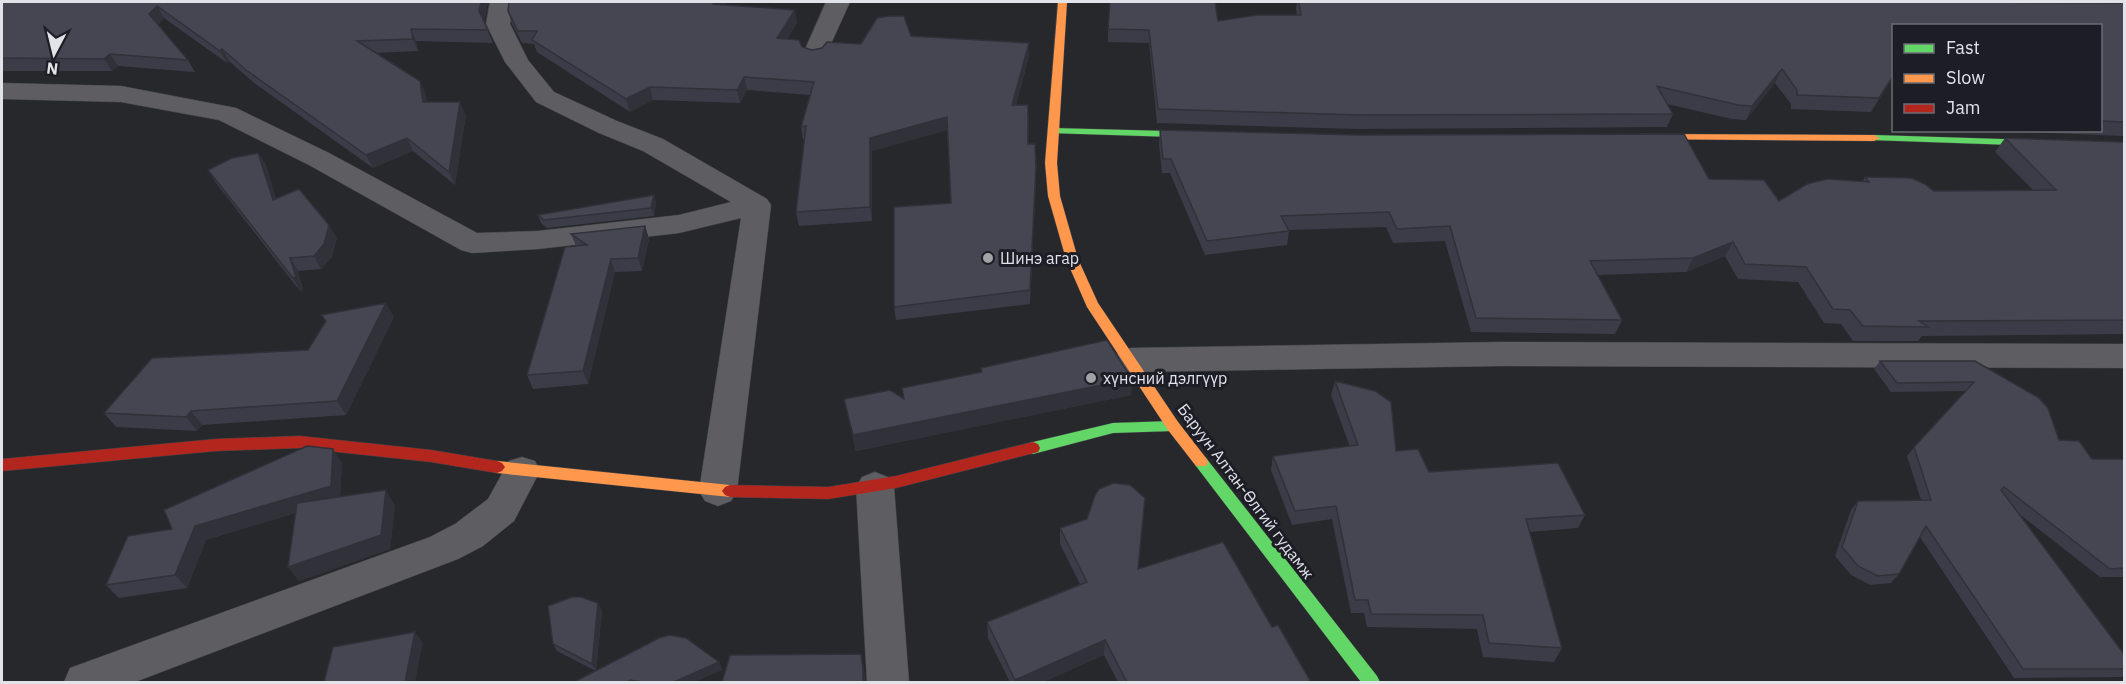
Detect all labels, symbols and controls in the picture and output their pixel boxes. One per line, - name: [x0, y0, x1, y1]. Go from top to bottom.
- north arrow: [24, 24, 84, 84]
- legend: [1892, 24, 2102, 132]
- text: Fast: [1946, 36, 1980, 59]
- text: N: [45, 58, 59, 80]
- text: Slow: [1946, 66, 1985, 89]
- text: Jam: [1946, 96, 1981, 119]
- place label: Шинэ агар: [1000, 248, 1079, 268]
- marker: Шинэ агар: [981, 251, 995, 265]
- place label: хүнсний дэлгүүр: [1103, 368, 1227, 388]
- marker: хүнсний дэлгүүр: [1084, 371, 1098, 385]
- street label: Баруун Алтан-Өлгий гудамж: [1173, 399, 1319, 583]

